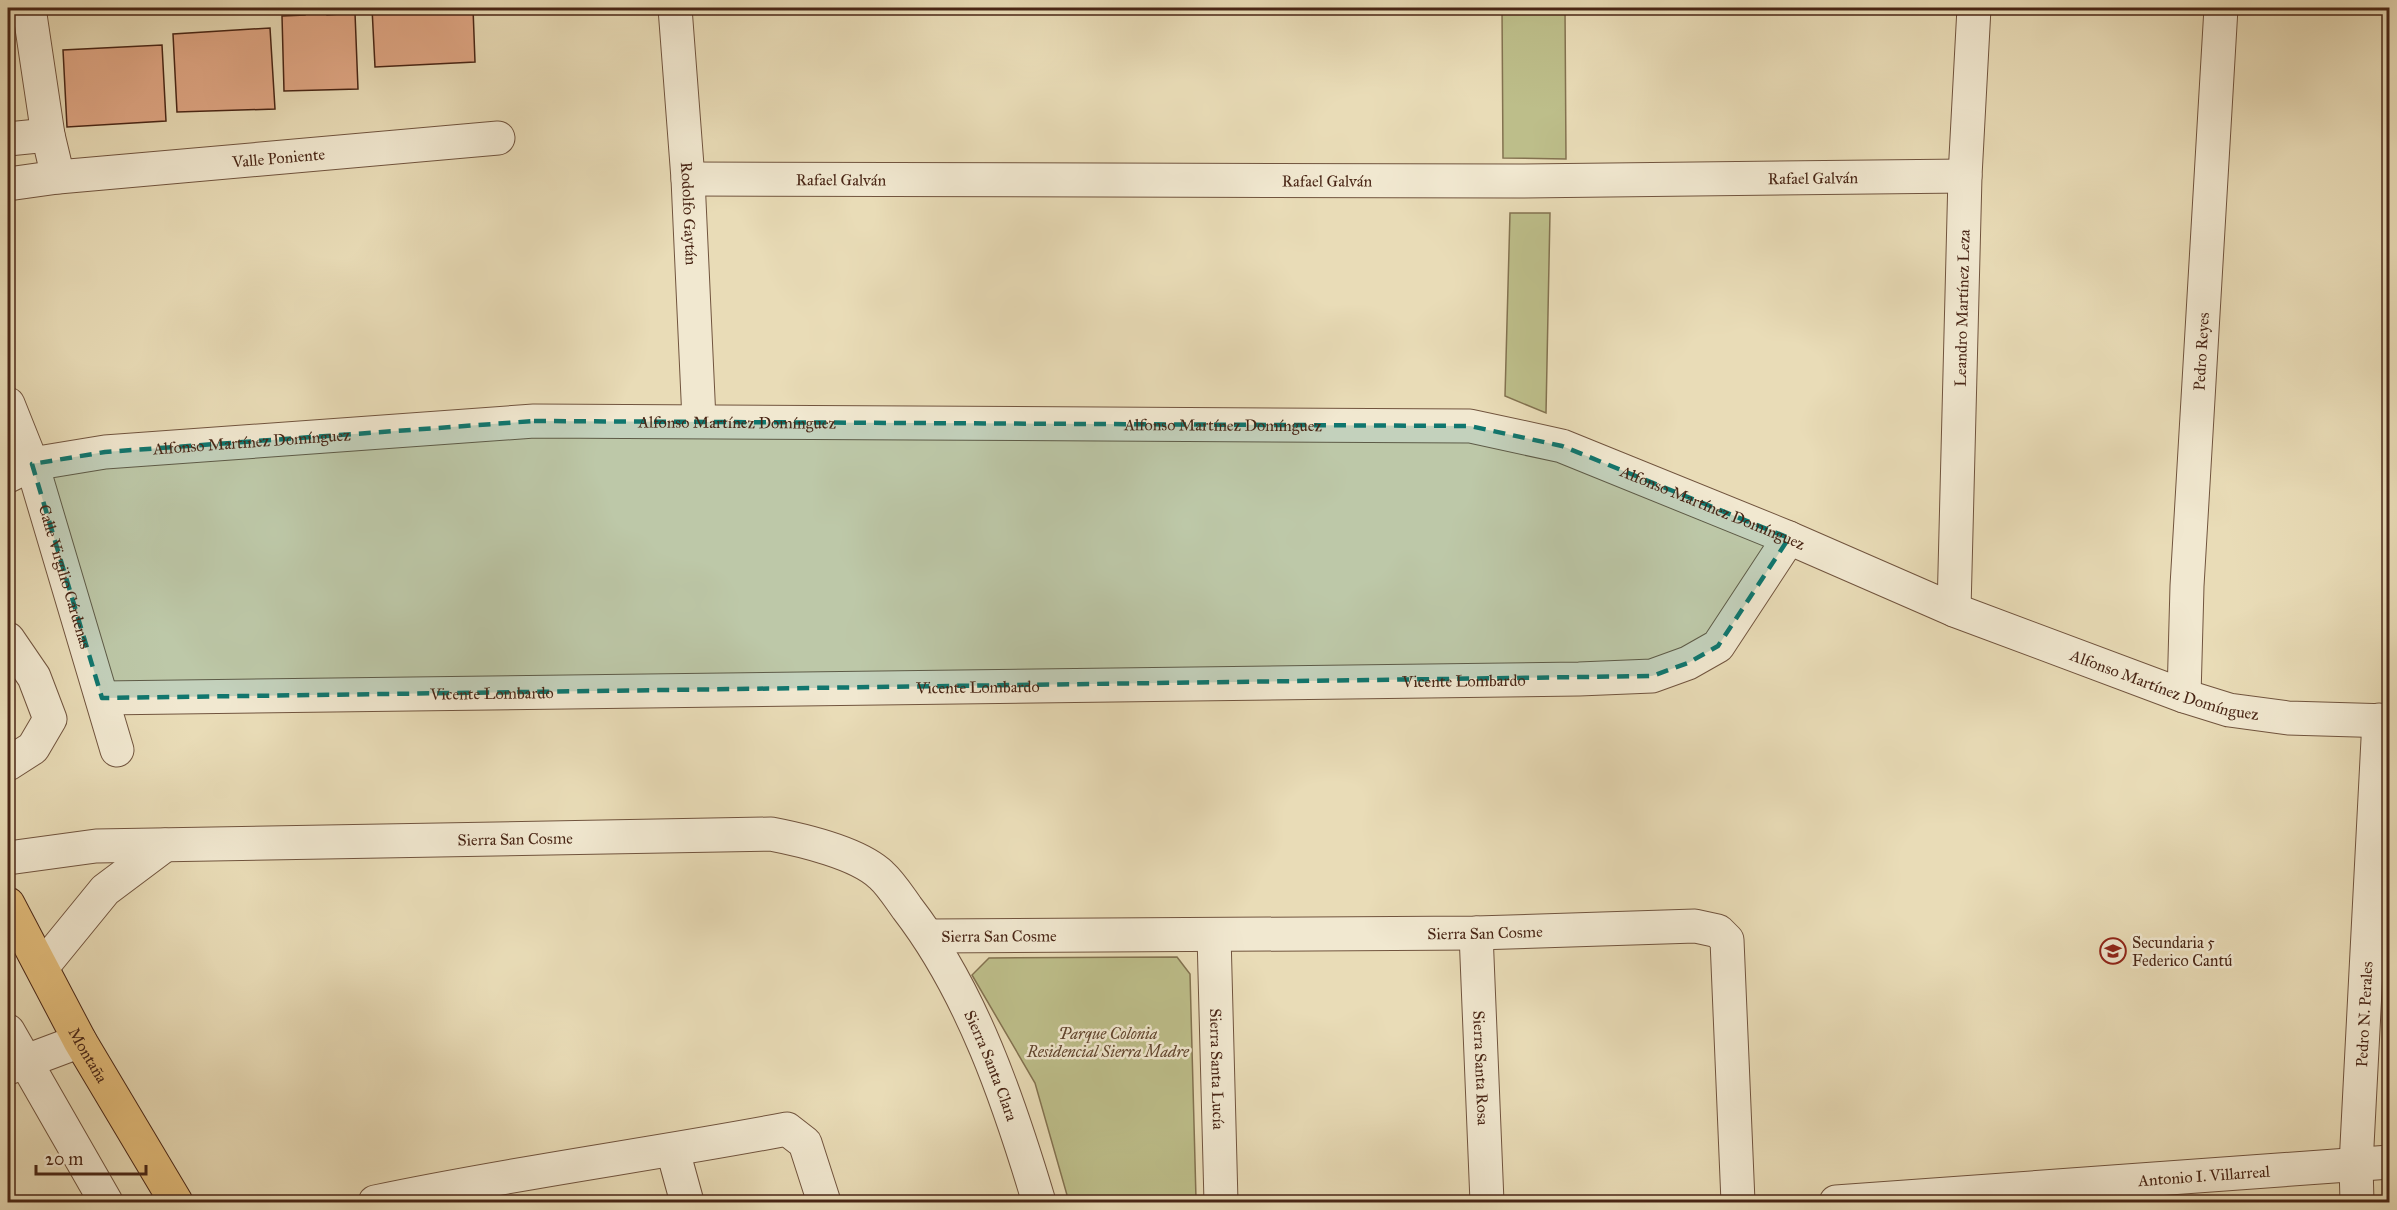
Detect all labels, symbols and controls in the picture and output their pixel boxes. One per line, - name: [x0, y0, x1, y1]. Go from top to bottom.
- street label: Valle Poniente: [231, 144, 326, 171]
- street label: Rodolfo Gaytán: [677, 161, 701, 266]
- street label: Rafael Galván: [1768, 168, 1859, 188]
- street label: Rafael Galván: [796, 170, 887, 189]
- street label: Rafael Galván: [1282, 171, 1373, 190]
- street label: Leandro Martínez Leza: [1950, 229, 1973, 387]
- street label: Pedro Reyes: [2189, 311, 2213, 391]
- street label: Alfonso Martínez Domínguez: [637, 412, 837, 433]
- street label: Alfonso Martínez Domínguez: [1123, 415, 1323, 436]
- street label: Alfonso Martínez Domínguez: [151, 425, 352, 458]
- street label: Alfonso Martínez Domínguez: [1617, 461, 1809, 554]
- street label: Calle Virgilio Cárdenas: [35, 502, 96, 651]
- street label: Alfonso Martínez Domínguez: [2067, 645, 2261, 724]
- street label: Vicente Lombardo: [1401, 670, 1526, 691]
- street label: Vicente Lombardo: [915, 676, 1040, 697]
- street label: Vicente Lombardo: [429, 683, 554, 703]
- street label: Sierra San Cosme: [457, 828, 573, 849]
- street label: Sierra San Cosme: [1427, 921, 1543, 943]
- street label: Sierra San Cosme: [941, 926, 1057, 945]
- place label: Secundaria 5 Federico Cantú: [2132, 933, 2233, 970]
- school or university icon: Secundaria 5 Federico Cantú: [2098, 936, 2128, 966]
- street label: Pedro N. Perales: [2352, 961, 2376, 1068]
- street label: Sierra Santa Clara: [961, 1007, 1022, 1124]
- street label: Sierra Santa Lucía: [1206, 1008, 1229, 1130]
- street label: Sierra Santa Rosa: [1470, 1010, 1493, 1126]
- street label: Montaña: [65, 1024, 112, 1086]
- park label: Parque Colonia Residencial Sierra Madre: [1026, 1024, 1190, 1061]
- scale bar: [36, 1138, 146, 1176]
- text: 20 m: [45, 1148, 83, 1170]
- street label: Antonio I. Villarreal: [2136, 1161, 2271, 1190]

